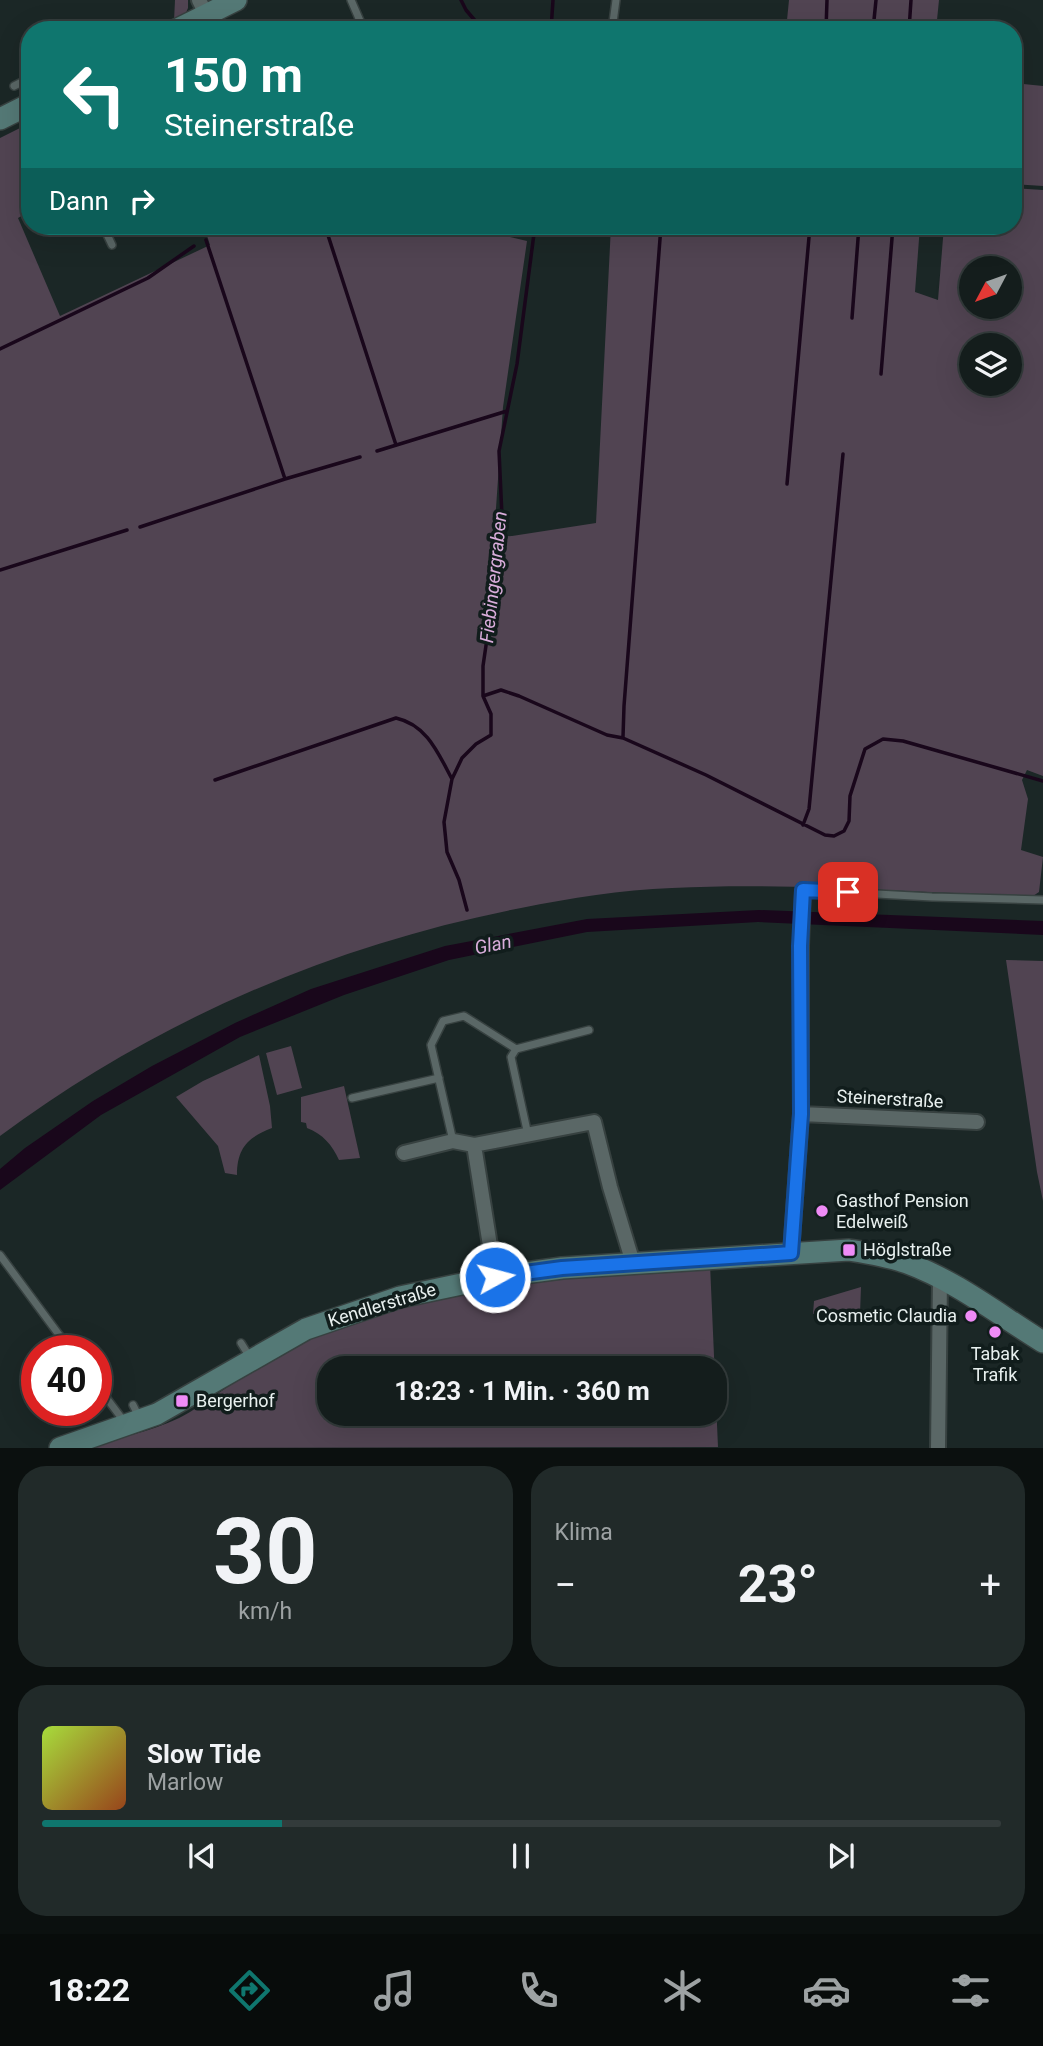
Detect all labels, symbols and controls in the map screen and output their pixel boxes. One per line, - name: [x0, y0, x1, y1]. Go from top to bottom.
- text: 150 m: [164, 47, 303, 104]
- icon: left: [49, 49, 140, 140]
- text: Steinerstraße: [164, 106, 354, 144]
- icon: right: [123, 182, 161, 220]
- text: Dann: [49, 186, 109, 216]
- north arrow: [959, 256, 1022, 318]
- map controls: [959, 256, 1022, 396]
- button: layers: [959, 333, 1022, 396]
- water label: Fiebingergraben: [475, 510, 512, 644]
- pin: [818, 862, 878, 922]
- icon: arrive: [829, 873, 867, 911]
- water label: Glan: [473, 930, 514, 959]
- street label: Steinerstraße: [836, 1085, 944, 1112]
- place label: Gasthof Pension Edelweiß: [836, 1190, 969, 1232]
- marker: Gasthof Pension Edelweiß: [814, 1203, 830, 1219]
- place label: Höglstraße: [863, 1239, 952, 1260]
- position arrow: [458, 1240, 532, 1314]
- marker: Höglstraße: [841, 1242, 857, 1258]
- street label: Kendlerstraße: [325, 1278, 438, 1331]
- place label: Cosmetic Claudia: [816, 1305, 957, 1326]
- marker: Cosmetic Claudia: [963, 1308, 979, 1324]
- marker: Tabak Trafik: [987, 1324, 1003, 1340]
- speed limit sign: 40: [21, 1335, 112, 1426]
- place label: Tabak Trafik: [971, 1343, 1020, 1385]
- text: 18:23 · 1 Min. · 360 m: [394, 1376, 650, 1406]
- place label: Bergerhof: [196, 1390, 276, 1411]
- marker: Bergerhof: [174, 1393, 190, 1409]
- text: 30: [213, 1499, 317, 1605]
- text: Klima: [555, 1519, 613, 1546]
- text: 23°: [738, 1554, 818, 1615]
- text: −: [555, 1563, 576, 1607]
- text: +: [979, 1563, 1001, 1607]
- text: km/h: [238, 1598, 292, 1625]
- text: Slow Tide: [147, 1739, 261, 1769]
- text: Marlow: [147, 1769, 223, 1796]
- icon: previous: [183, 1837, 221, 1875]
- icon: pause: [502, 1837, 540, 1875]
- icon: next: [822, 1837, 860, 1875]
- icon: directions: [225, 1966, 274, 2015]
- icon: music: [370, 1966, 419, 2015]
- icon: phone: [514, 1966, 563, 2015]
- icon: climate: [658, 1966, 707, 2015]
- icon: car: [802, 1966, 851, 2015]
- icon: filters: [946, 1966, 995, 2015]
- text: 18:22: [48, 1971, 130, 2009]

